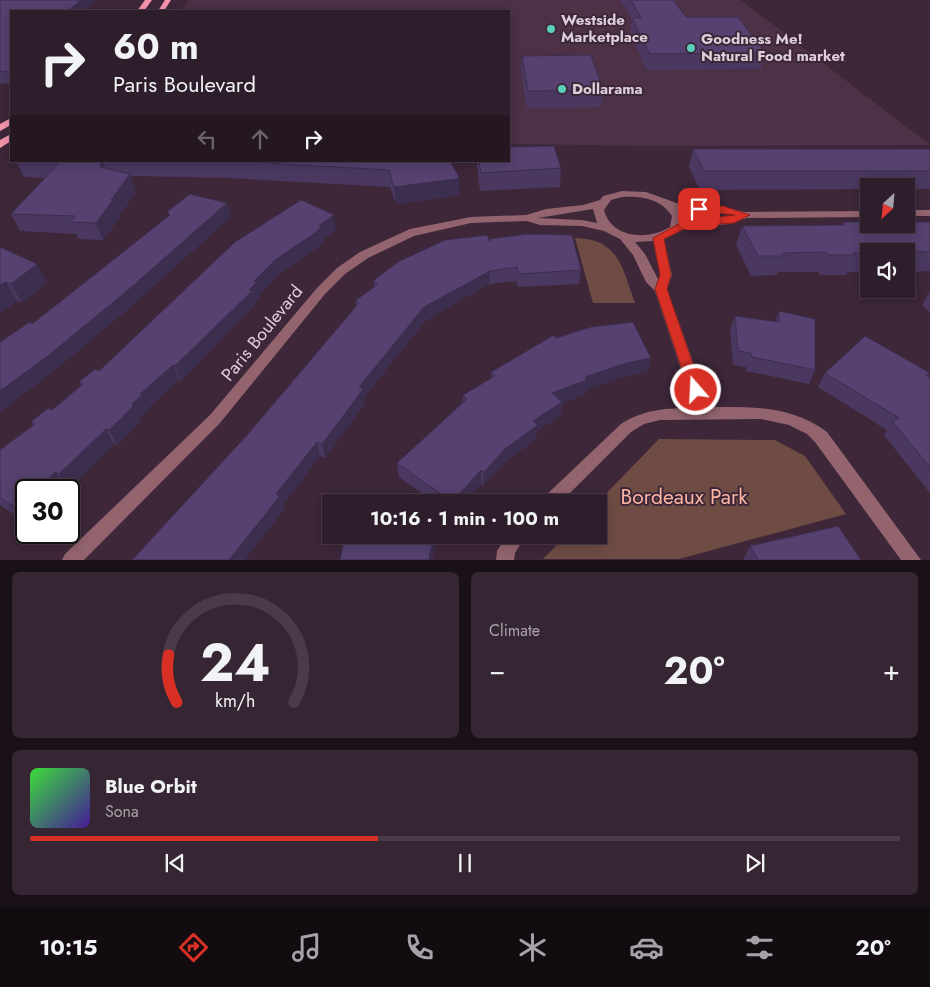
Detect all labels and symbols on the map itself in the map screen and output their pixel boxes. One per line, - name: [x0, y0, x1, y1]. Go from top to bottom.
- place label: Westside Marketplace: [561, 9, 648, 48]
- marker: Westside Marketplace: [545, 23, 557, 35]
- place label: Goodness Me! Natural Food market: [701, 28, 845, 67]
- marker: Goodness Me! Natural Food market: [685, 42, 697, 54]
- place label: Dollarama: [572, 78, 643, 100]
- marker: Dollarama: [556, 83, 568, 95]
- north arrow: [860, 178, 915, 232]
- pin: [678, 188, 720, 230]
- street label: Paris Boulevard: [215, 279, 309, 387]
- position arrow: [669, 363, 721, 415]
- speed limit sign: 30: [15, 479, 80, 544]
- park label: Bordeaux Park: [621, 482, 748, 512]

